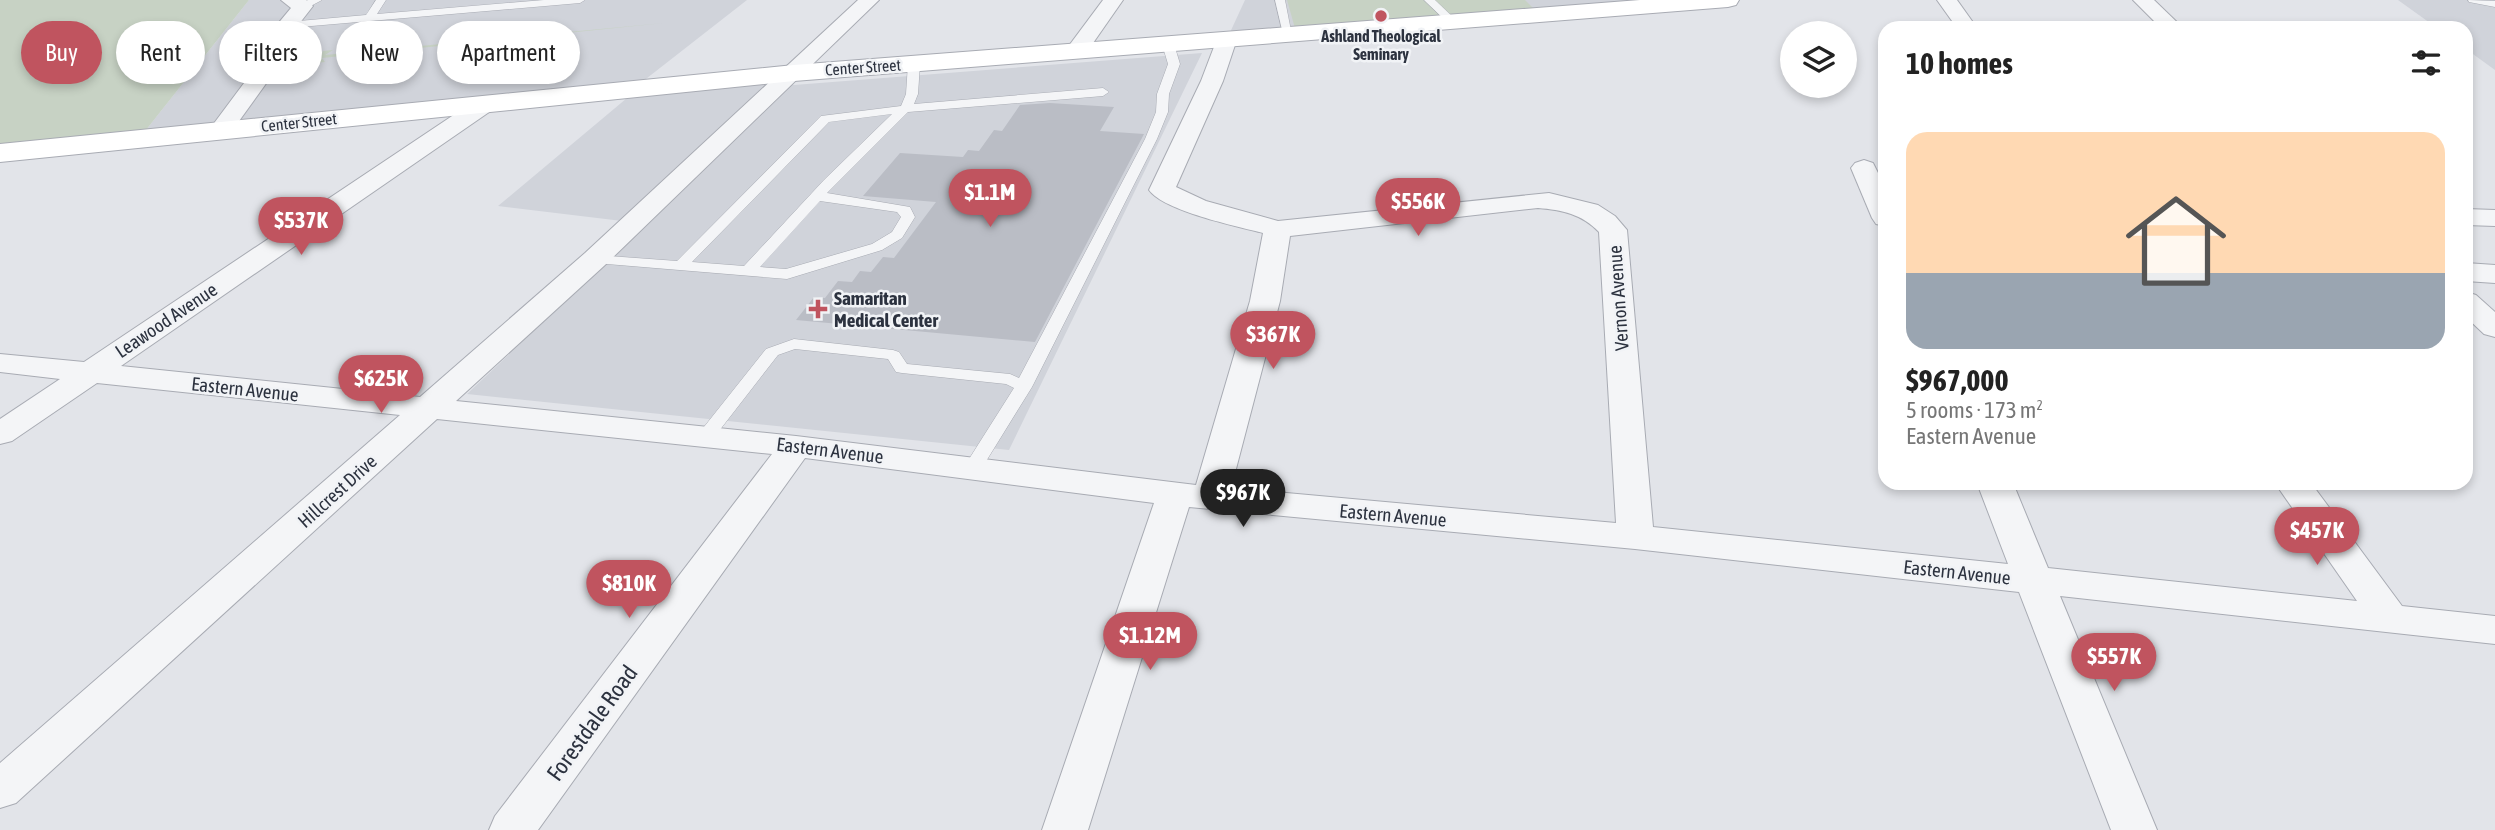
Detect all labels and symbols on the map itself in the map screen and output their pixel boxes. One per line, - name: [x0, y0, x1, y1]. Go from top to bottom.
- marker: Ashland Theological Seminary: [1373, 8, 1389, 24]
- place label: Ashland Theological Seminary: [1320, 27, 1441, 63]
- street label: Center Street: [824, 55, 902, 79]
- street label: Center Street: [260, 109, 338, 135]
- pin: $1.1M: [941, 170, 1039, 229]
- pin: $556K: [1369, 178, 1467, 238]
- pin: $537K: [252, 198, 350, 257]
- street label: Vernon Avenue: [1603, 245, 1633, 351]
- street label: Leawood Avenue: [111, 278, 221, 362]
- place label: Samaritan Medical Center: [834, 287, 938, 331]
- marker: Samaritan Medical Center: [808, 299, 828, 319]
- pin: $367K: [1224, 312, 1322, 371]
- pin: $625K: [332, 356, 430, 415]
- street label: Eastern Avenue: [190, 372, 300, 406]
- street label: Eastern Avenue: [775, 433, 885, 467]
- street label: Hillcrest Drive: [293, 450, 381, 532]
- pin: $967K: [1194, 470, 1292, 529]
- street label: Eastern Avenue: [1338, 499, 1448, 531]
- pin: $457K: [2268, 508, 2366, 567]
- street label: Eastern Avenue: [1902, 555, 2012, 589]
- pin: $810K: [580, 560, 678, 620]
- pin: $1.12M: [1093, 612, 1207, 672]
- pin: $557K: [2065, 634, 2163, 693]
- street label: Forestdale Road: [541, 660, 643, 786]

